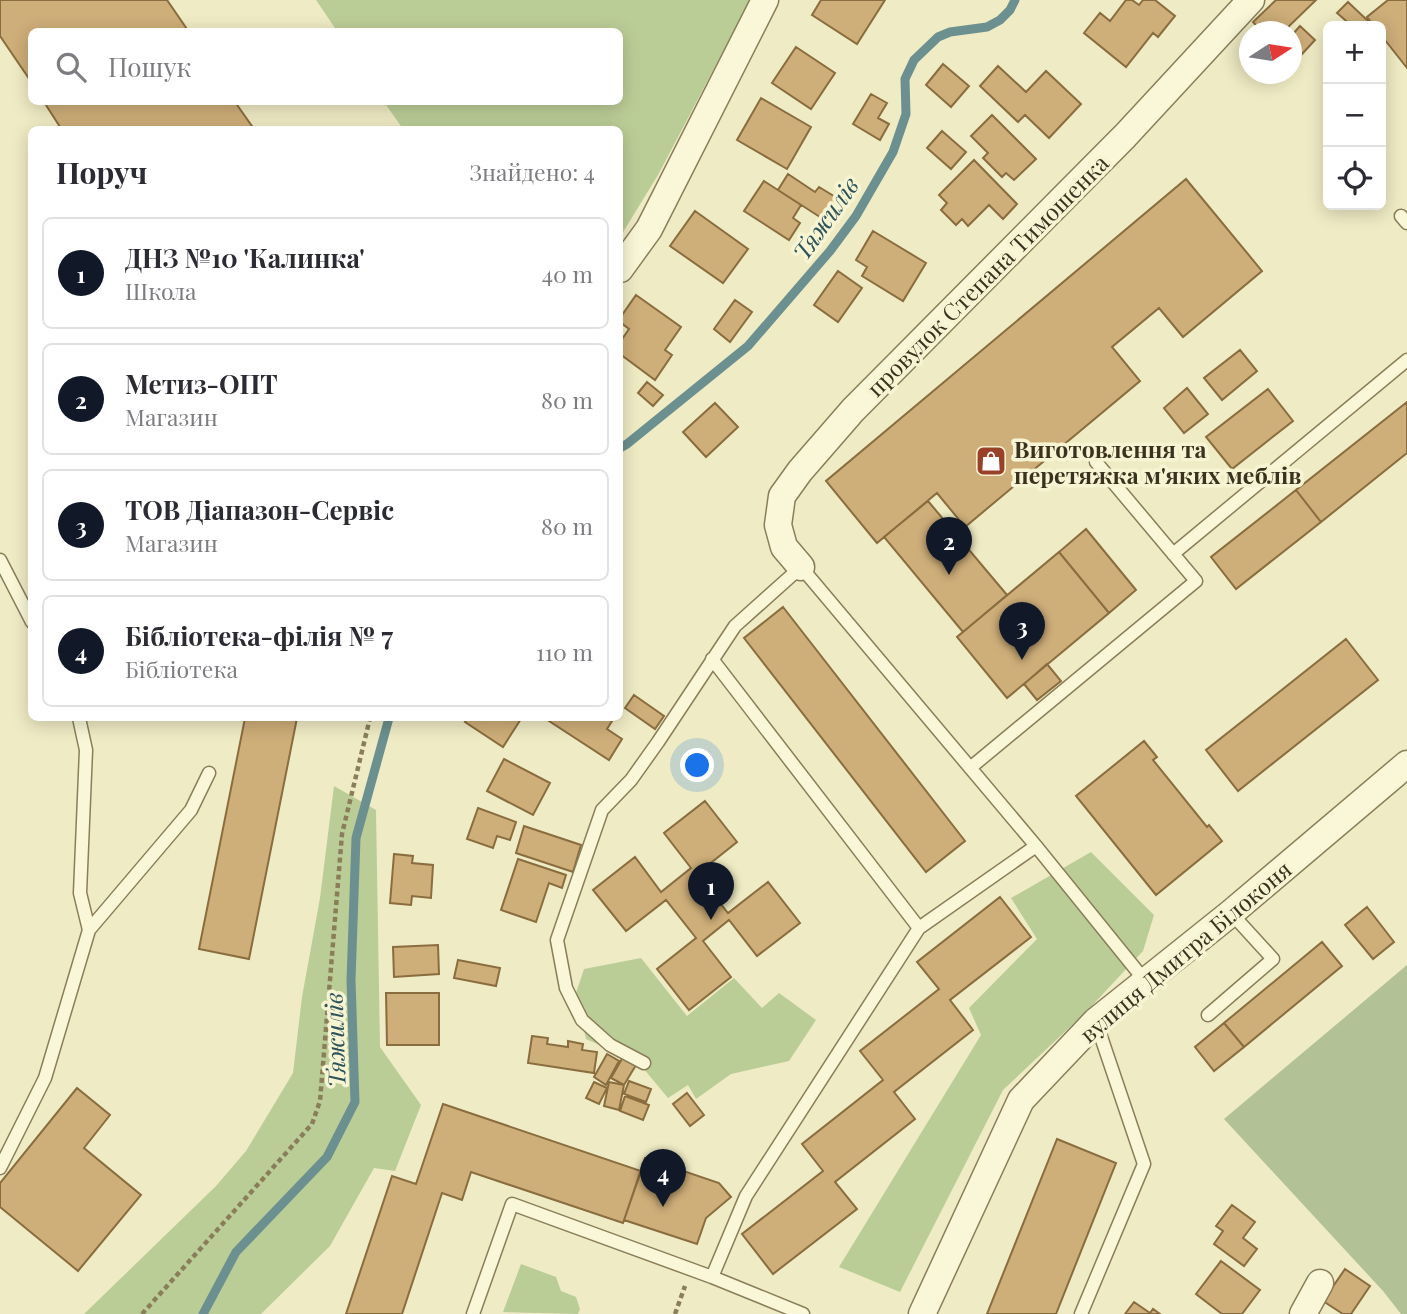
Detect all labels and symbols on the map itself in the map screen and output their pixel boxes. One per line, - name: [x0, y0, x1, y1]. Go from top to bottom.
- north arrow: [1239, 21, 1302, 84]
- street label: провулок Степана Тимошенка: [859, 147, 1115, 403]
- water label: Тяжилів: [785, 170, 866, 266]
- place label: Виготовлення та перетяжка м'яких меблів: [1014, 433, 1301, 490]
- shop icon: Виготовлення та перетяжка м'яких меблів: [974, 444, 1008, 478]
- pin: 2: [926, 517, 972, 575]
- pin: 3: [999, 602, 1045, 660]
- your location: [680, 748, 714, 782]
- street label: вулиця Дмитра Білоконя: [1073, 853, 1297, 1049]
- pin: 1: [688, 862, 734, 920]
- water label: Тяжилів: [316, 992, 352, 1088]
- pin: 4: [640, 1149, 686, 1207]

